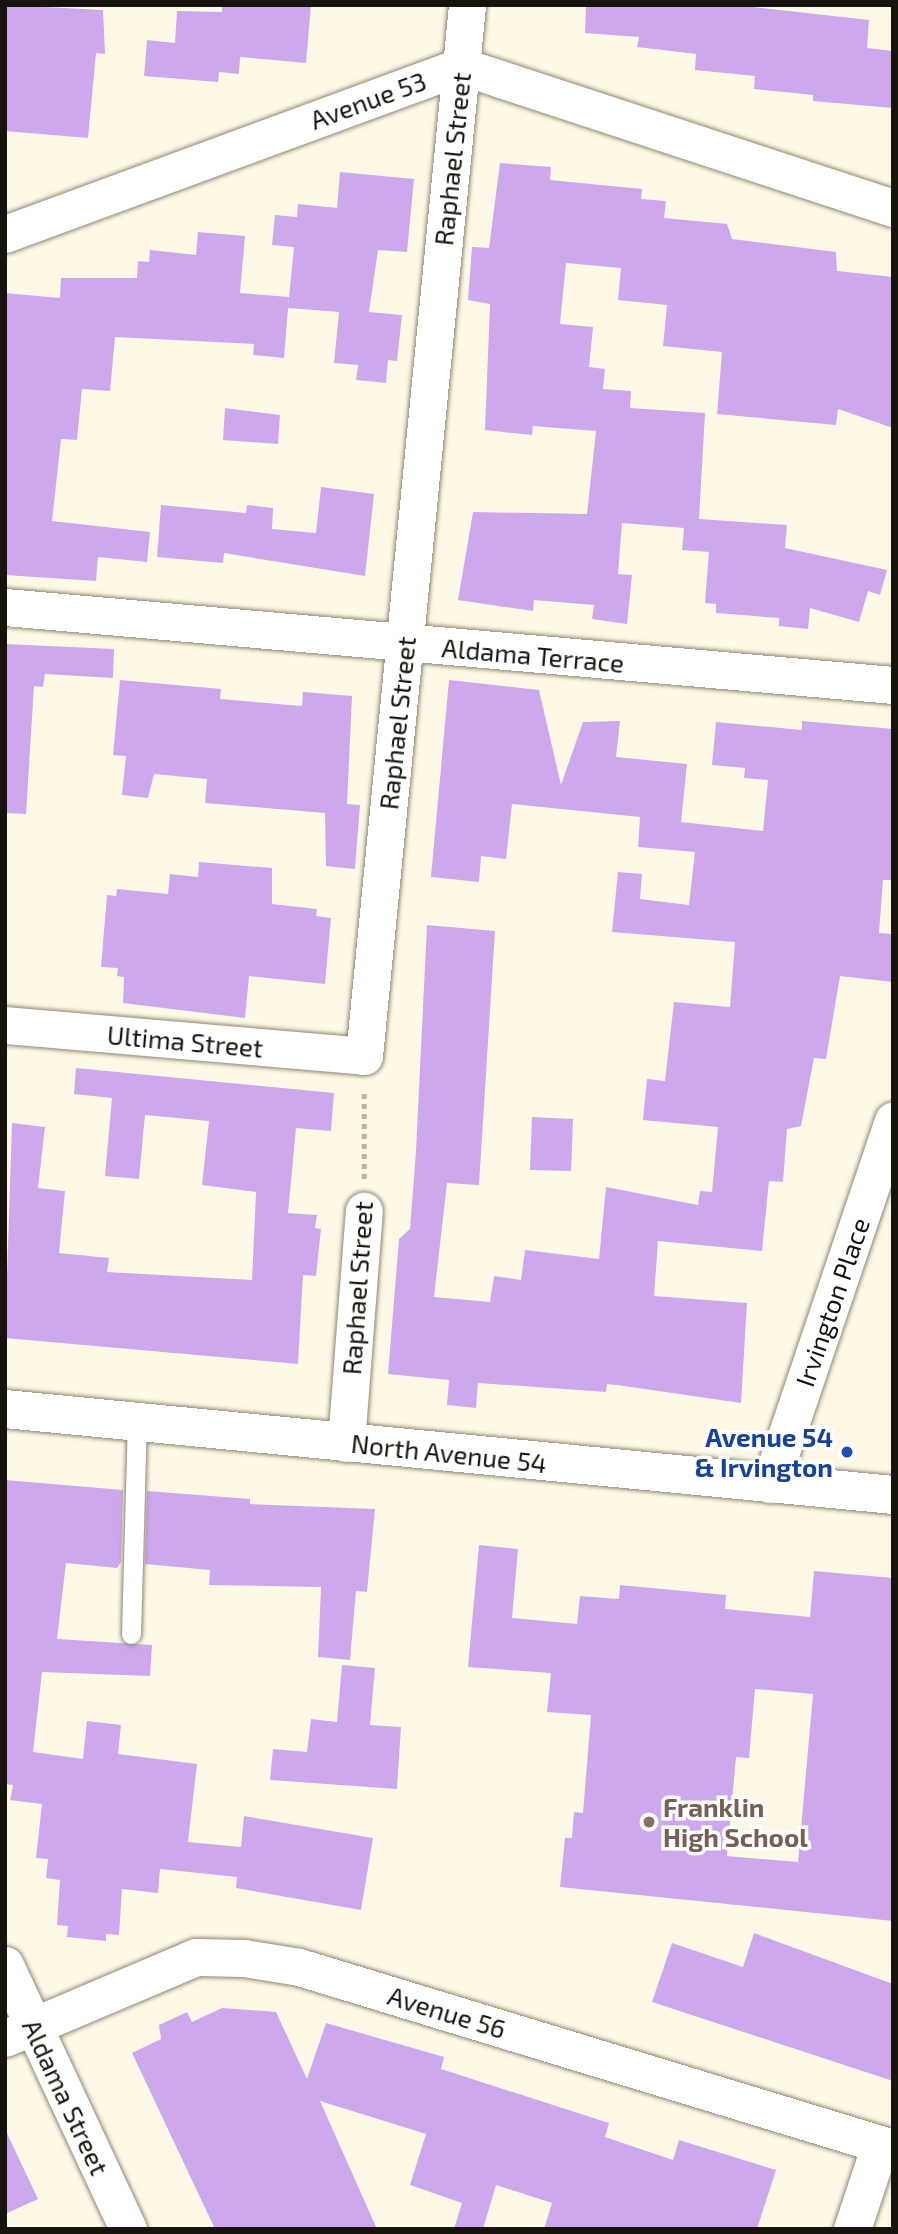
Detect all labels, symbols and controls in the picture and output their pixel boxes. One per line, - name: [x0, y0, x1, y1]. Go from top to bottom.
- street label: Avenue 53: [306, 65, 430, 135]
- street label: Raphael Street: [427, 71, 477, 247]
- street label: Aldama Terrace: [440, 631, 626, 679]
- street label: Raphael Street: [372, 635, 422, 811]
- street label: Ultima Street: [106, 1019, 264, 1063]
- street label: Raphael Street: [335, 1200, 379, 1376]
- street label: Irvington Place: [789, 1213, 875, 1391]
- place label: Avenue 54 & Irvington: [695, 1421, 833, 1482]
- street label: North Avenue 54: [349, 1427, 549, 1479]
- marker: Avenue 54 & Irvington: [839, 1444, 855, 1460]
- place label: Franklin High School: [663, 1791, 808, 1853]
- marker: Franklin High School: [641, 1814, 657, 1830]
- street label: Avenue 56: [384, 1979, 510, 2045]
- street label: Aldama Street: [16, 2014, 116, 2180]

